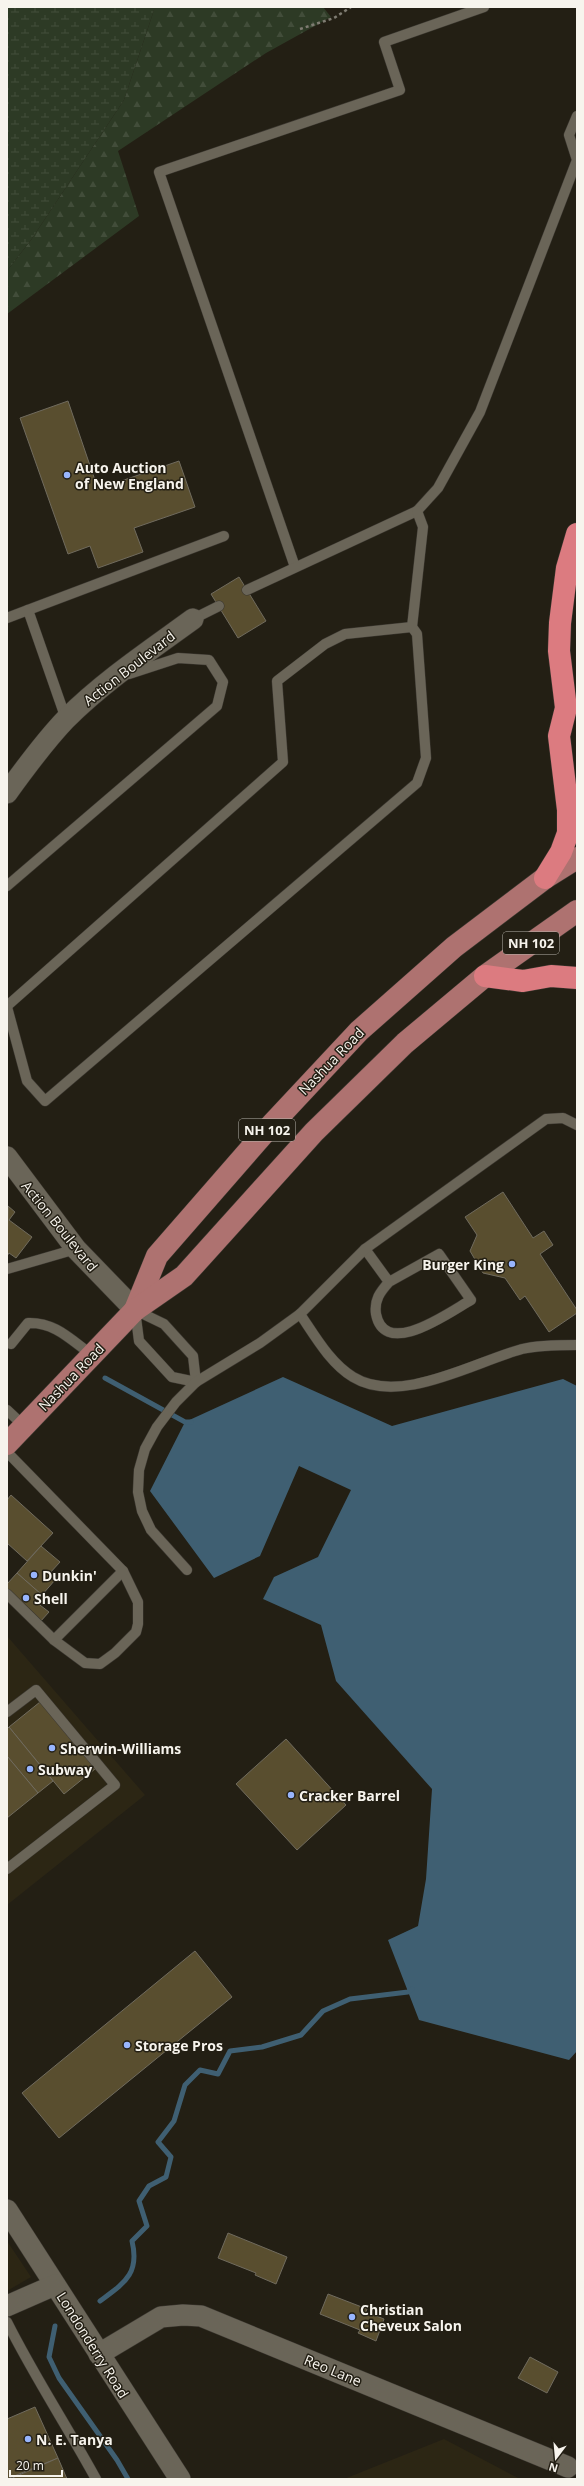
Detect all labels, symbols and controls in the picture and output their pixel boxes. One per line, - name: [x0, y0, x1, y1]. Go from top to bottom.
- place label: Auto Auction of New England: [75, 458, 184, 493]
- marker: Auto Auction of New England: [62, 470, 72, 480]
- street label: Action Boulevard: [79, 626, 179, 710]
- road number: NH 102: [503, 932, 559, 954]
- street label: Nashua Road: [294, 1023, 368, 1099]
- road number: NH 102: [239, 1119, 295, 1141]
- street label: Action Boulevard: [18, 1177, 102, 1275]
- place label: Burger King: [422, 1255, 504, 1274]
- marker: Burger King: [507, 1259, 517, 1269]
- street label: Nashua Road: [34, 1339, 108, 1415]
- place label: Dunkin': [42, 1566, 97, 1585]
- marker: Dunkin': [29, 1570, 39, 1580]
- place label: Shell: [34, 1589, 68, 1608]
- marker: Shell: [21, 1593, 31, 1603]
- place label: Sherwin-Williams: [60, 1739, 181, 1758]
- marker: Sherwin-Williams: [47, 1743, 57, 1753]
- place label: Subway: [38, 1760, 92, 1779]
- marker: Subway: [25, 1764, 35, 1774]
- place label: Cracker Barrel: [299, 1786, 400, 1805]
- marker: Cracker Barrel: [286, 1790, 296, 1800]
- place label: Storage Pros: [135, 2036, 223, 2055]
- marker: Storage Pros: [122, 2040, 132, 2050]
- street label: Londonderry Road: [53, 2288, 133, 2402]
- place label: Christian Cheveux Salon: [360, 2300, 462, 2335]
- marker: Christian Cheveux Salon: [347, 2312, 357, 2322]
- street label: Reo Lane: [302, 2350, 365, 2390]
- place label: N. E. Tanya: [36, 2430, 113, 2449]
- marker: N. E. Tanya: [23, 2434, 33, 2444]
- north arrow: [536, 2438, 576, 2478]
- scale bar: [10, 2452, 62, 2478]
- text: 20 m: [16, 2457, 44, 2474]
- text: N: [547, 2460, 559, 2477]

